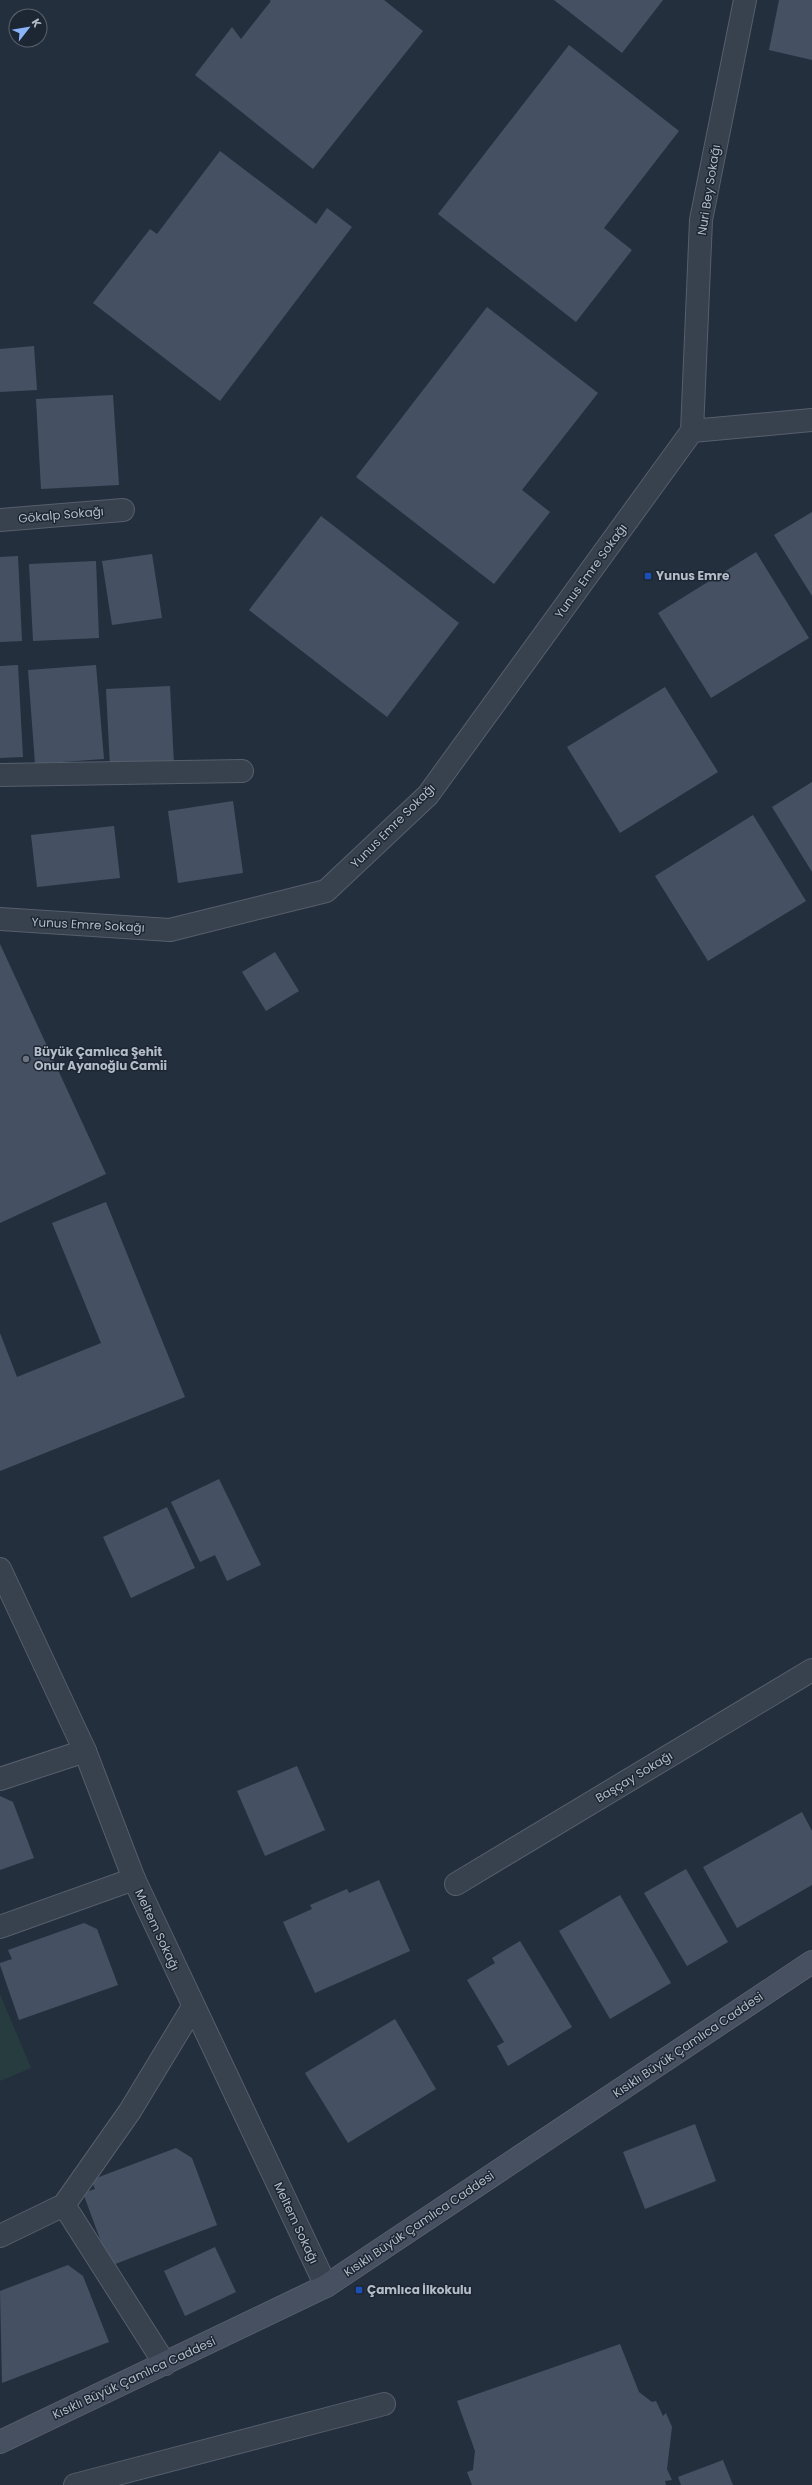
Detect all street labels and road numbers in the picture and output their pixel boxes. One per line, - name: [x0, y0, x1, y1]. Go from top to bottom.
- street label: Nuri Bey Sokağı: [693, 143, 724, 236]
- street label: Gökalp Sokağı: [18, 502, 104, 527]
- street label: Yunus Emre Sokağı: [550, 520, 631, 622]
- street label: Yunus Emre Sokağı: [347, 780, 439, 872]
- street label: Yunus Emre Sokağı: [31, 913, 145, 936]
- street label: Başçay Sokağı: [592, 1747, 676, 1806]
- street label: Meltem Sokağı: [131, 1886, 184, 1973]
- street label: Kısıklı Büyük Çamlıca Caddesi: [609, 1988, 766, 2101]
- street label: Kısıklı Büyük Çamlıca Caddesi: [340, 2167, 497, 2280]
- street label: Meltem Sokağı: [270, 2179, 323, 2266]
- street label: Kısıklı Büyük Çamlıca Caddesi: [50, 2332, 218, 2423]

